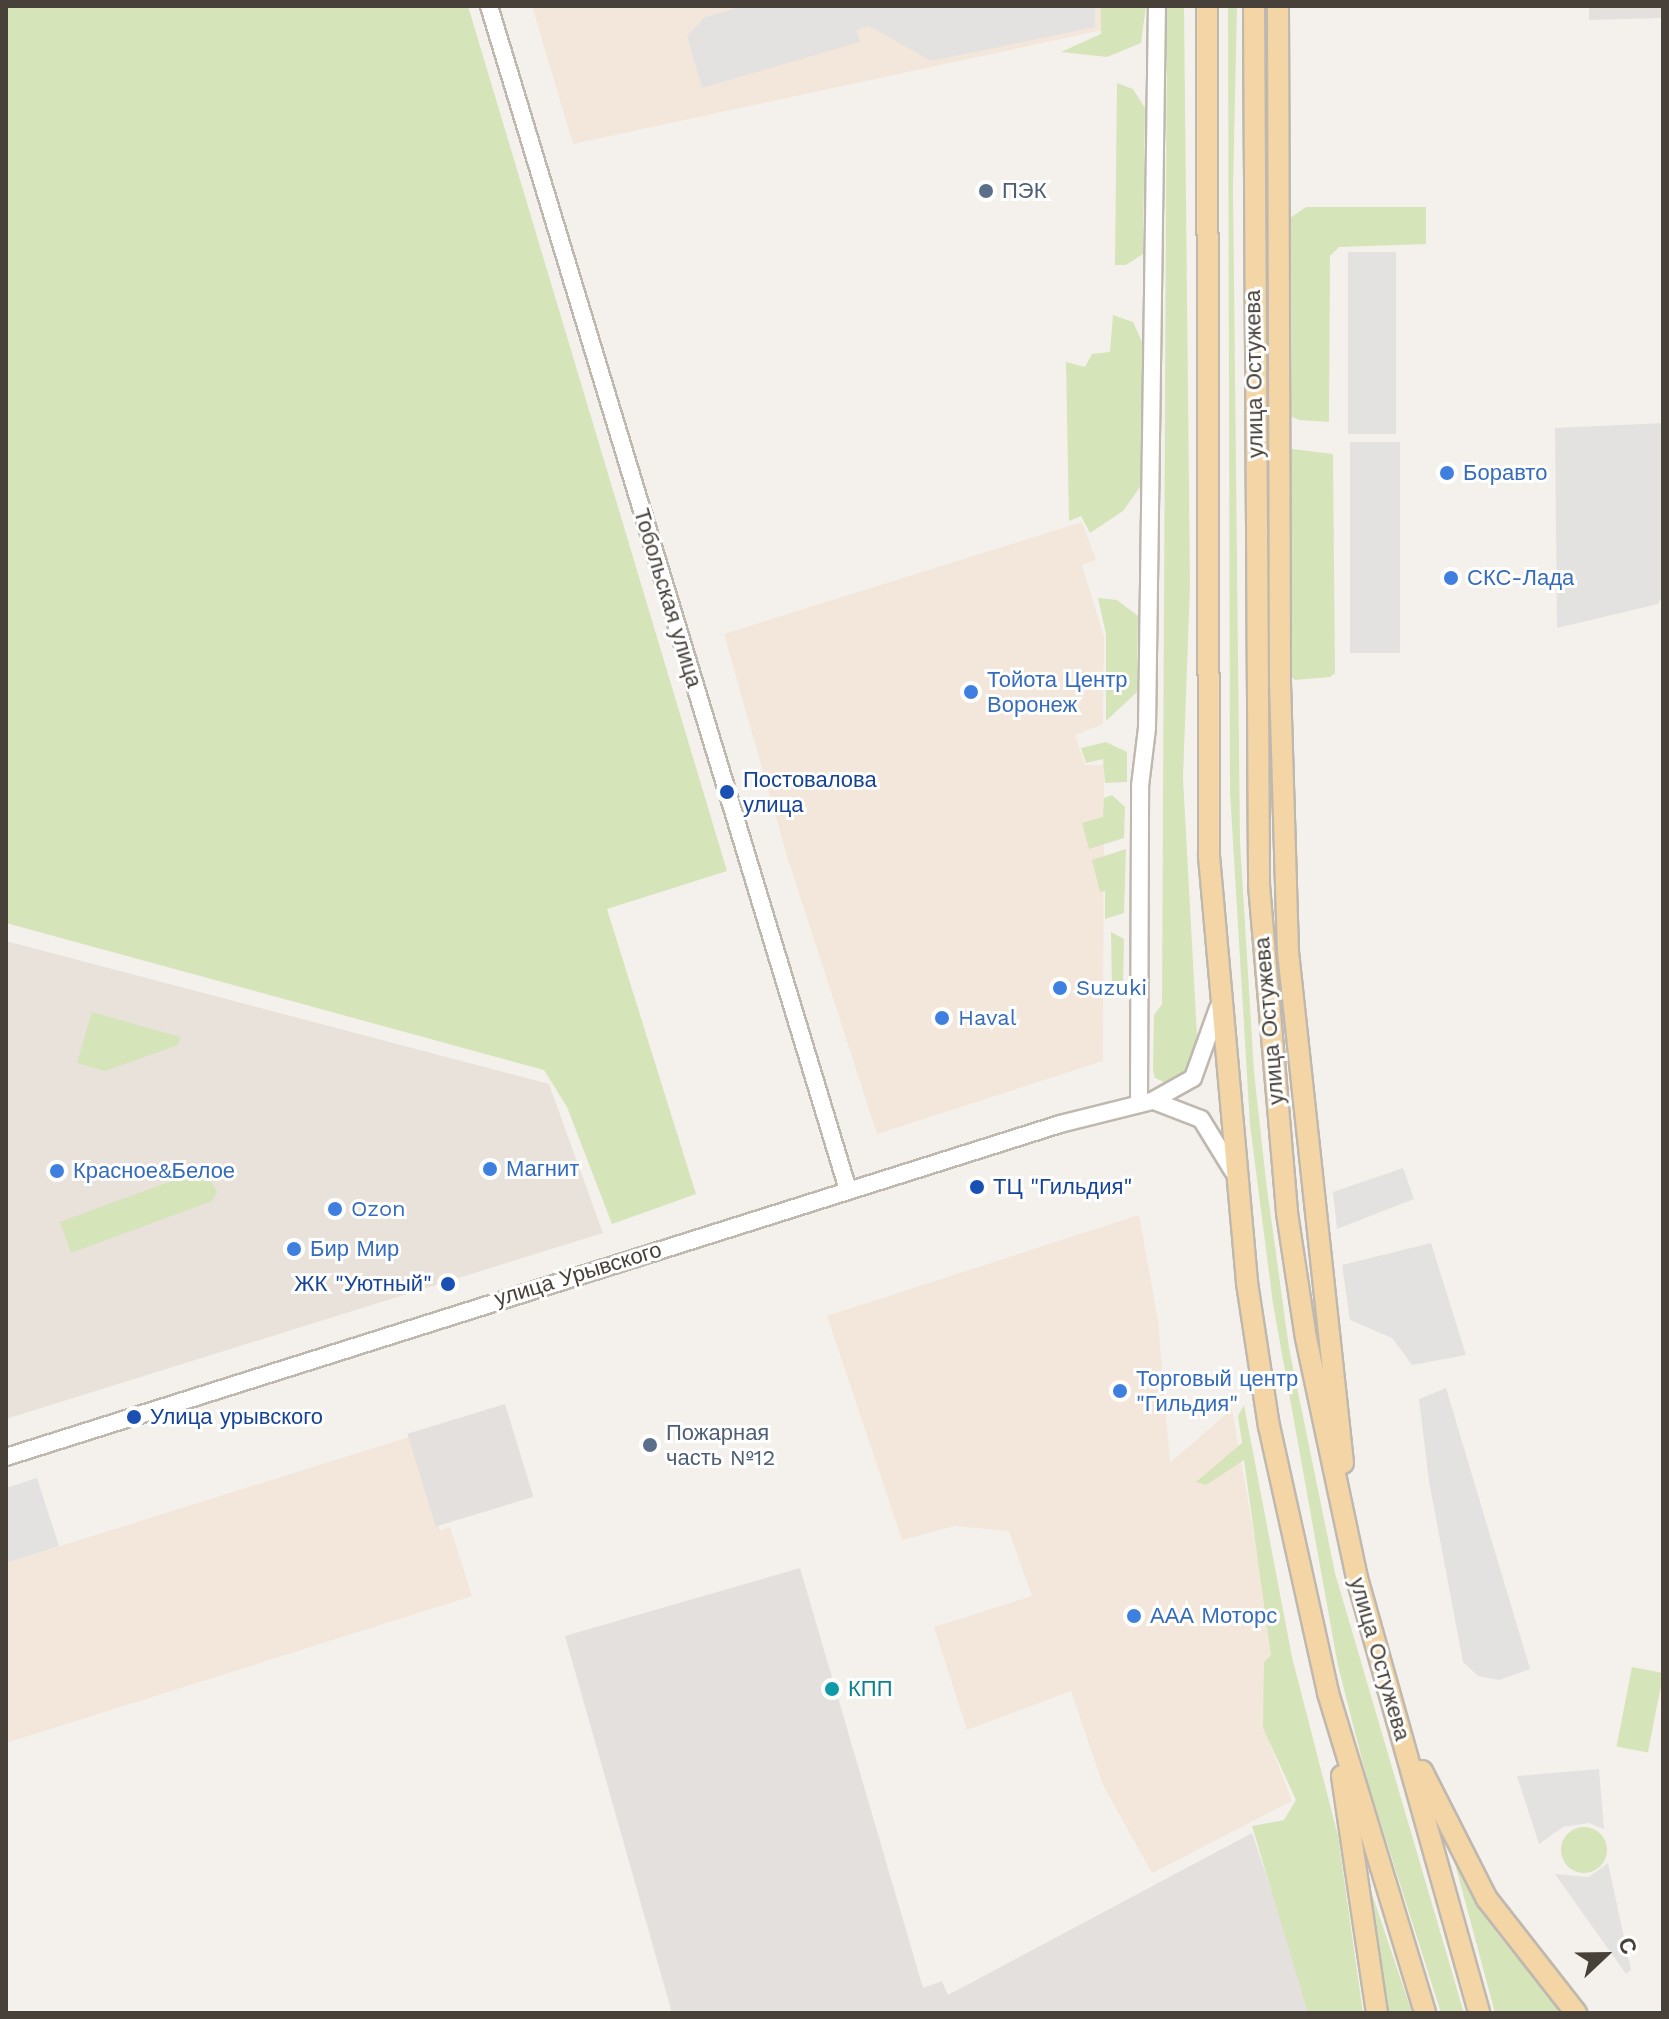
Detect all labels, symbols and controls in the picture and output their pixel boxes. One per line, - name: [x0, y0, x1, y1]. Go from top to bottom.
- place label: ПЭК: [1002, 178, 1046, 204]
- marker: ПЭК: [977, 182, 995, 200]
- street label: улица Остужева: [1239, 290, 1269, 458]
- place label: Боравто: [1463, 460, 1547, 486]
- marker: Боравто: [1438, 464, 1456, 482]
- street label: Тобольская улица: [628, 505, 708, 691]
- place label: СКС-Лада: [1467, 565, 1574, 591]
- marker: СКС-Лада: [1442, 569, 1460, 587]
- place label: Тойота Центр Воронеж: [987, 666, 1128, 718]
- marker: Тойота Центр Воронеж: [962, 683, 980, 701]
- place label: Постовалова улица: [743, 766, 877, 818]
- marker: Постовалова улица: [718, 783, 736, 801]
- street label: улица Остужева: [1249, 936, 1289, 1106]
- place label: Suzuki: [1076, 975, 1147, 1001]
- marker: Suzuki: [1051, 979, 1069, 997]
- place label: Haval: [958, 1005, 1016, 1031]
- marker: Haval: [933, 1009, 951, 1027]
- place label: Магнит: [506, 1156, 579, 1182]
- place label: Красное&Белое: [73, 1158, 235, 1184]
- marker: Магнит: [481, 1160, 499, 1178]
- marker: Красное&Белое: [48, 1162, 66, 1180]
- place label: ТЦ "Гильдия": [993, 1174, 1132, 1200]
- marker: ТЦ "Гильдия": [968, 1178, 986, 1196]
- place label: Ozon: [351, 1196, 406, 1222]
- marker: Ozon: [326, 1200, 344, 1218]
- place label: Бир Мир: [310, 1236, 399, 1262]
- street label: улица Урывского: [491, 1236, 665, 1312]
- marker: Бир Мир: [285, 1240, 303, 1258]
- place label: ЖК "Уютный": [294, 1271, 432, 1297]
- marker: ЖК "Уютный": [439, 1275, 457, 1293]
- place label: Торговый центр "Гильдия": [1136, 1365, 1298, 1416]
- marker: Торговый центр "Гильдия": [1111, 1382, 1129, 1400]
- place label: Улица урывского: [150, 1404, 323, 1430]
- marker: Улица урывского: [125, 1408, 143, 1426]
- place label: Пожарная часть №12: [666, 1419, 775, 1470]
- marker: Пожарная часть №12: [641, 1436, 659, 1454]
- street label: улица Остужева: [1344, 1574, 1416, 1744]
- place label: ААА Моторс: [1150, 1603, 1277, 1629]
- marker: ААА Моторс: [1125, 1607, 1143, 1625]
- place label: КПП: [848, 1676, 892, 1702]
- marker: КПП: [823, 1680, 841, 1698]
- north arrow: [1565, 1915, 1645, 1995]
- text: С: [1613, 1934, 1642, 1958]

